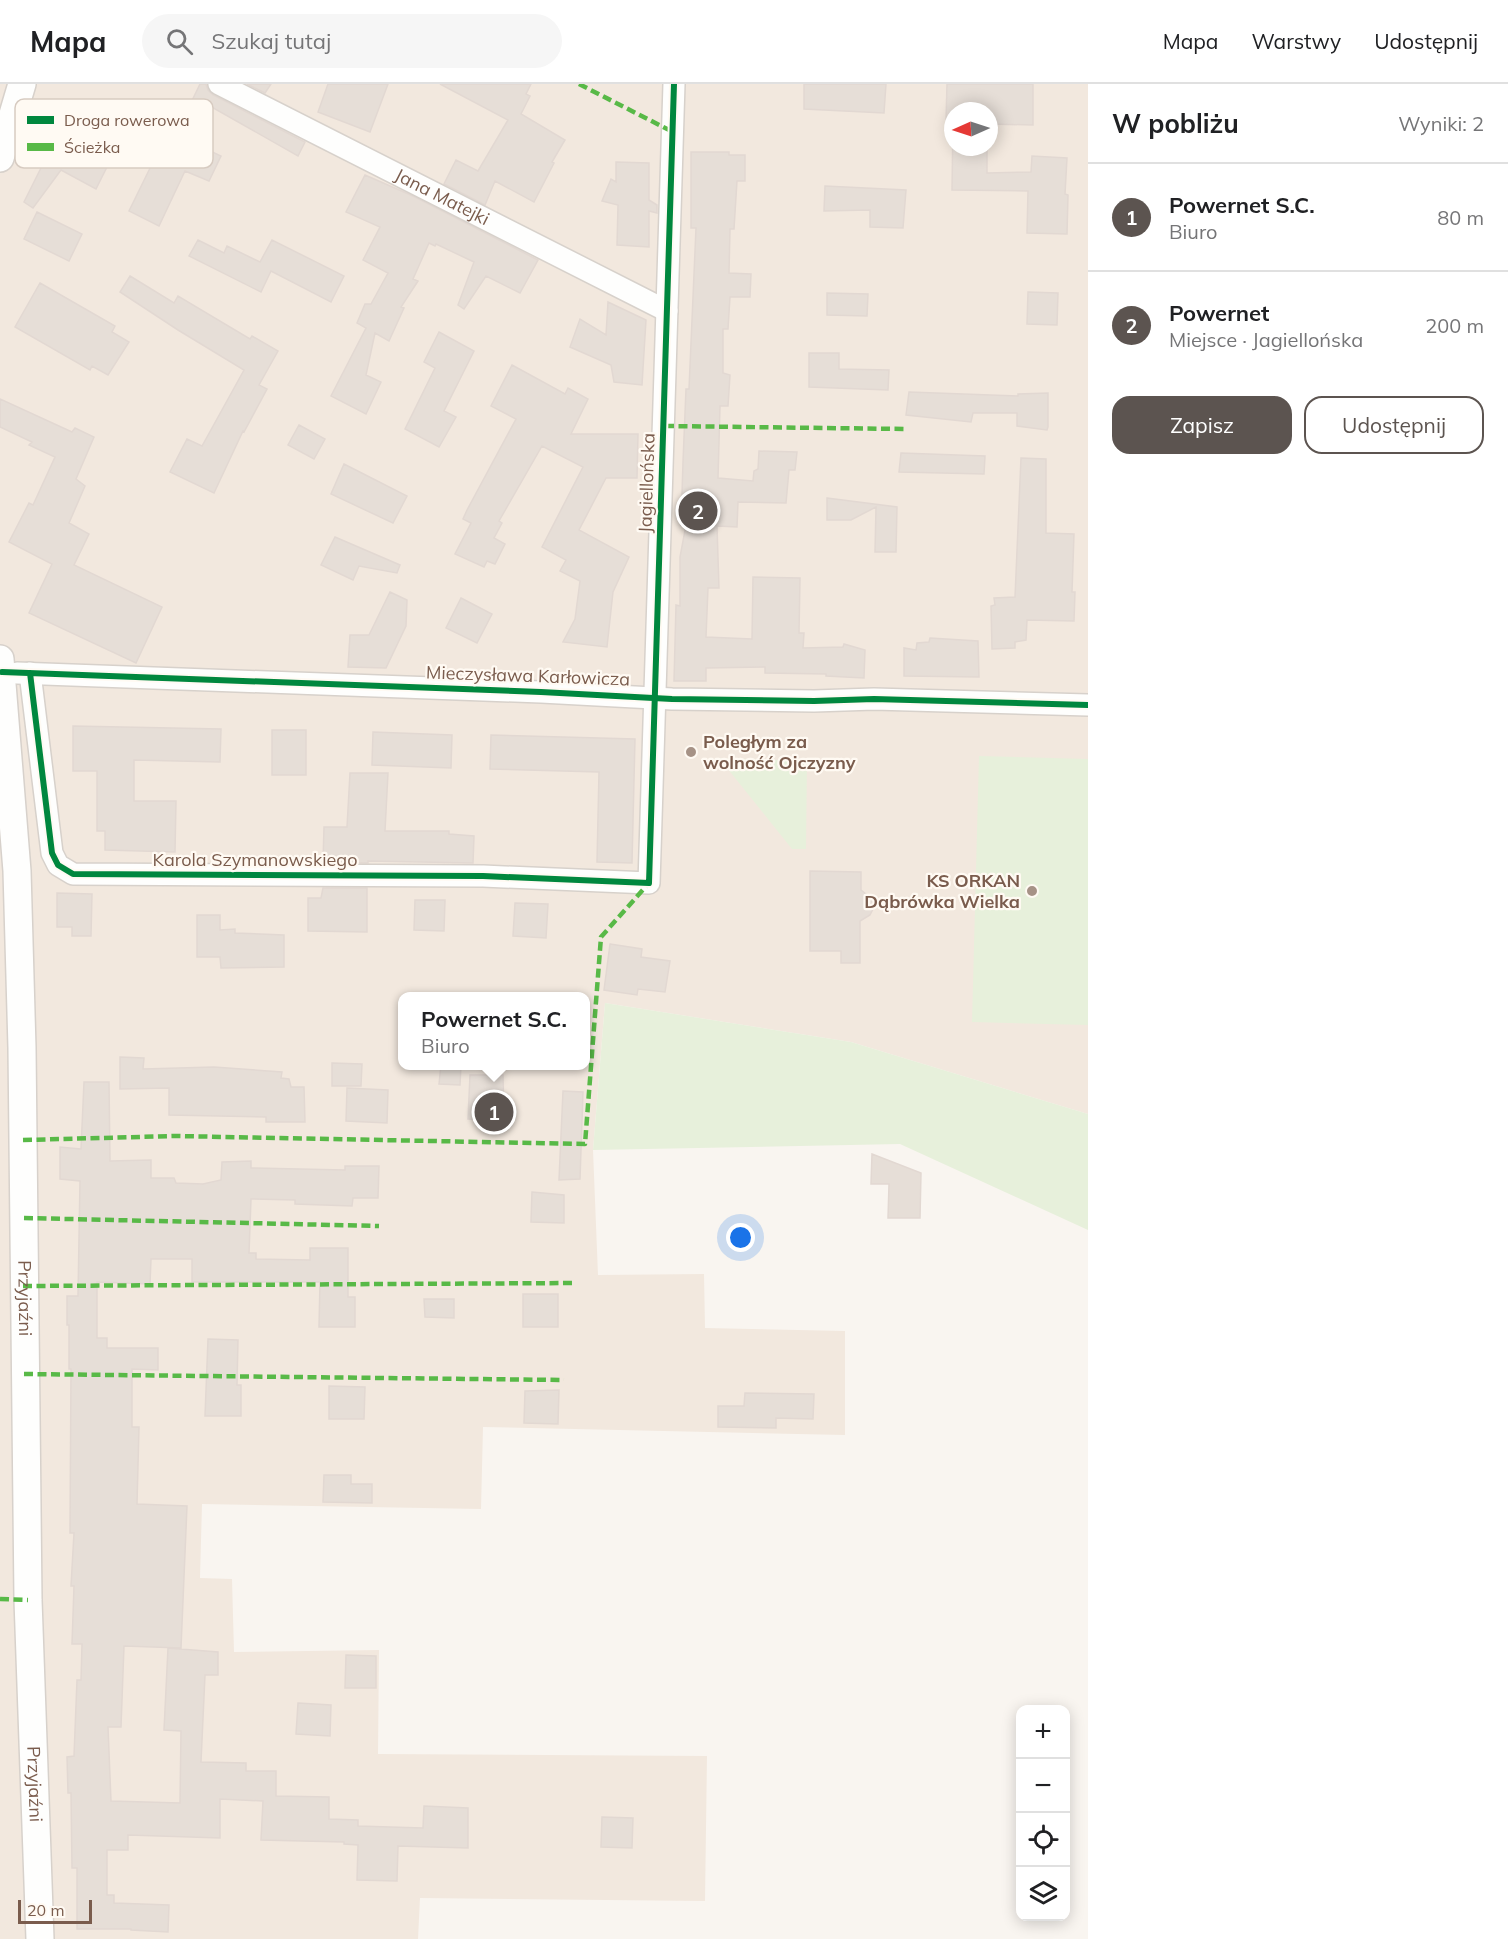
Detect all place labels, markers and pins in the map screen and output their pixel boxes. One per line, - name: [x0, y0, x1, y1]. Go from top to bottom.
- pin: 2: [678, 488, 718, 534]
- place label: Poległym za wolność Ojczyzny: [703, 730, 856, 774]
- marker: Poległym za wolność Ojczyzny: [684, 745, 698, 759]
- place label: KS ORKAN Dąbrówka Wielka: [864, 869, 1020, 913]
- marker: KS ORKAN Dąbrówka Wielka: [1025, 884, 1039, 898]
- pin: 1: [474, 1090, 514, 1134]

